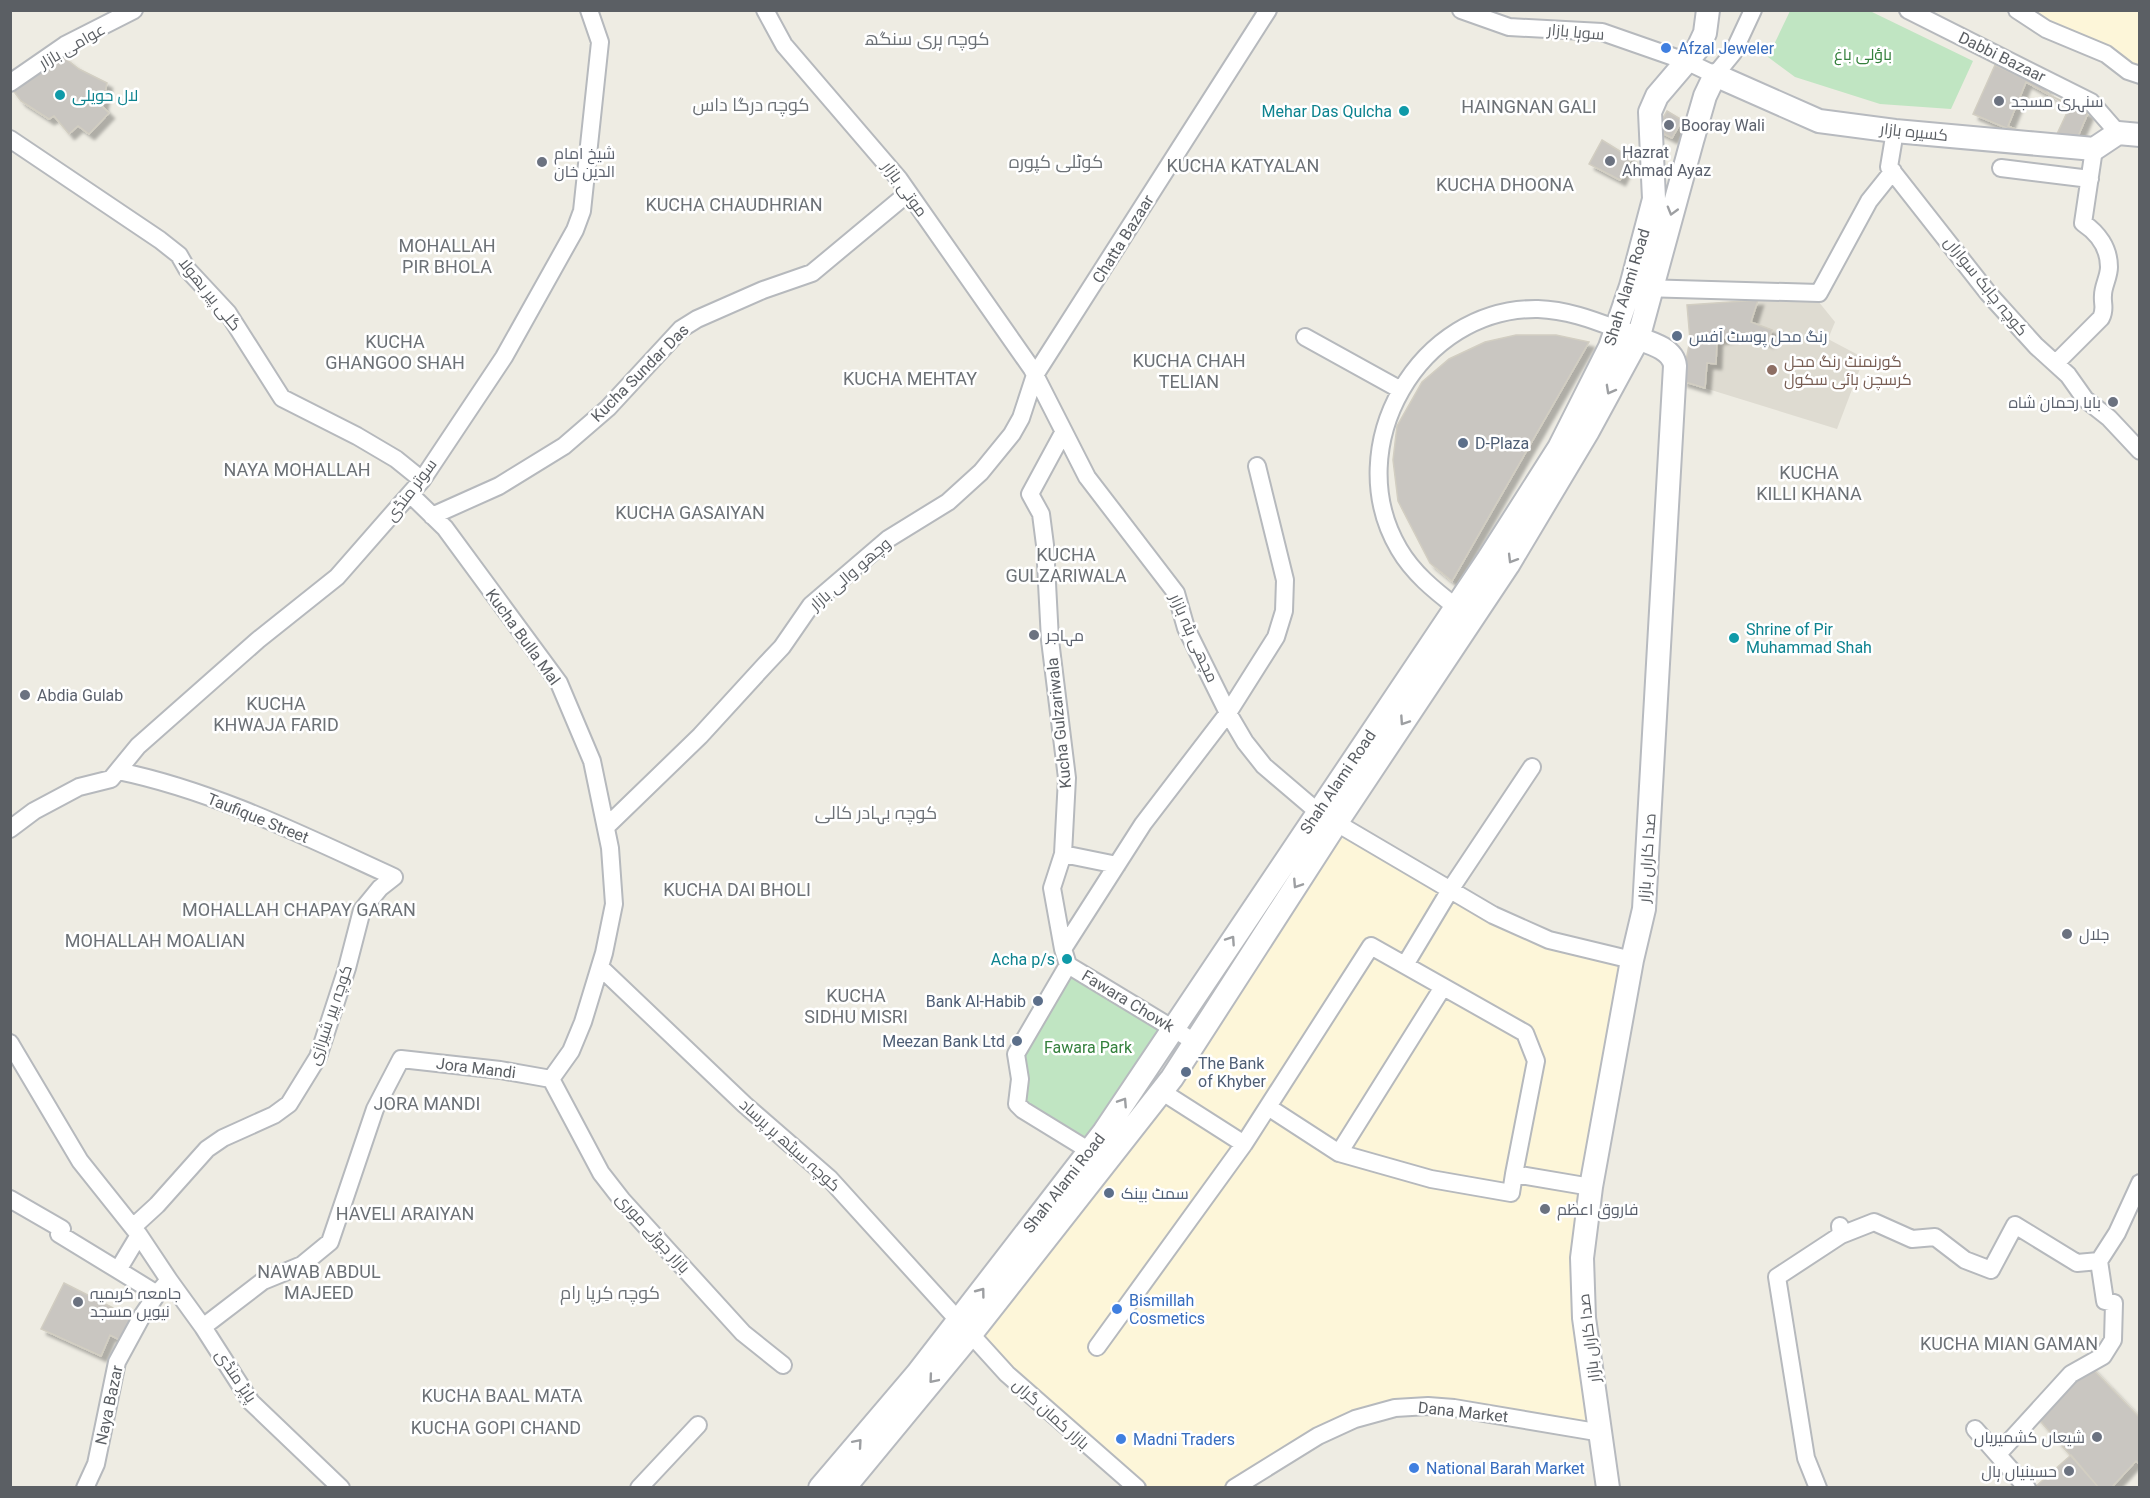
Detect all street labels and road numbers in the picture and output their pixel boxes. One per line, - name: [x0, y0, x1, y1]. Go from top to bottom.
- street label: عوامی بازار: [35, 19, 109, 74]
- street label: سوہا بازار: [1546, 20, 1605, 45]
- street label: Dabbi Bazaar: [1955, 28, 2049, 86]
- street label: کسیرہ بازار: [1878, 119, 1949, 145]
- street label: موتی بازار: [877, 157, 931, 221]
- street label: Chatta Bazaar: [1088, 191, 1158, 287]
- street label: Shah Alami Road: [1600, 226, 1654, 348]
- street label: کوچہ چابک سواراں: [1939, 233, 2032, 341]
- street label: گلی پیر بھولا: [173, 254, 245, 336]
- street label: Kucha Sundar Das: [587, 320, 693, 426]
- street label: سوتر منڈی: [381, 455, 441, 526]
- street label: وچھو والی بازار: [805, 534, 896, 617]
- street label: Kucha Bulla Mal: [482, 585, 564, 689]
- street label: مچھی ہٹہ بازار: [1164, 590, 1222, 686]
- street label: Kucha Gulzariwala: [1043, 657, 1075, 789]
- street label: Shah Alami Road: [1296, 726, 1380, 838]
- street label: Taufique Street: [205, 789, 311, 847]
- street label: صدا کاراں بازار: [1634, 813, 1661, 904]
- street label: کوچہ پیر شیرازی: [304, 962, 358, 1068]
- street label: Fawara Chowk: [1078, 966, 1178, 1036]
- street label: Jora Mandi: [435, 1054, 517, 1082]
- street label: کوچہ سیٹھ ہر پرساد: [734, 1095, 844, 1197]
- street label: Shah Alami Road: [1019, 1129, 1109, 1237]
- street label: بازار جوڑے موری: [611, 1189, 694, 1278]
- street label: صدا کاراں بازار: [1574, 1292, 1605, 1385]
- street label: پاپڑ منڈی: [210, 1346, 261, 1408]
- street label: Naya Bazar: [91, 1363, 127, 1447]
- street label: بازار کمان گراں: [1008, 1375, 1093, 1454]
- street label: Dana Market: [1417, 1398, 1509, 1426]

